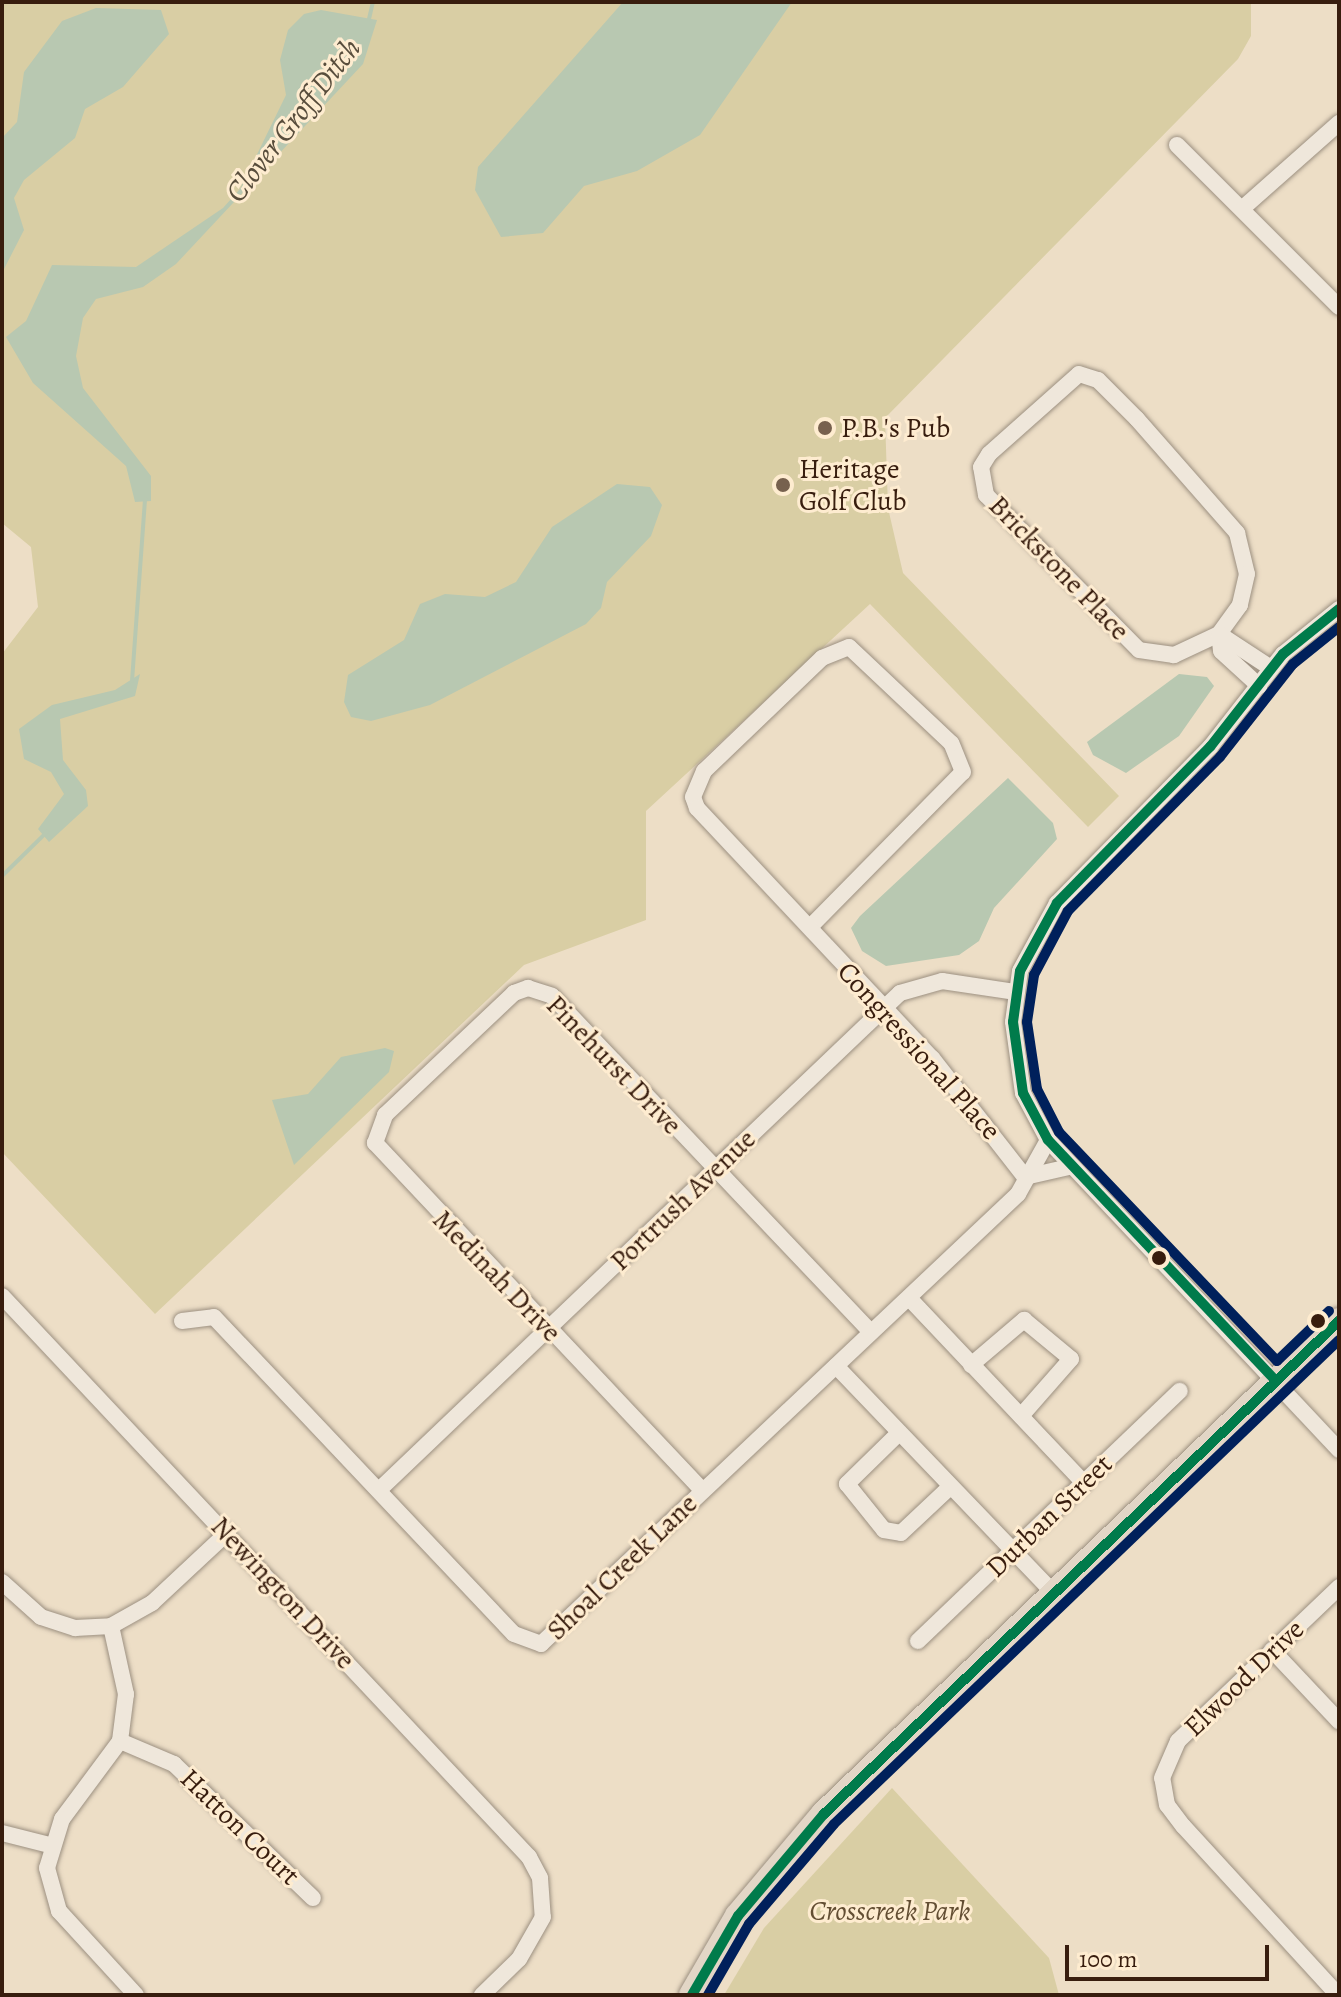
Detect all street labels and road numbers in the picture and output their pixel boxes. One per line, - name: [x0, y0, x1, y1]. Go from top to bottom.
- street label: Brickstone Place: [982, 489, 1136, 647]
- street label: Congressional Place: [830, 955, 1008, 1147]
- street label: Pinehurst Drive: [539, 988, 689, 1142]
- street label: Portrush Avenue: [603, 1122, 763, 1278]
- street label: Medinah Drive: [426, 1203, 568, 1349]
- street label: Durban Street: [979, 1447, 1119, 1585]
- street label: Shoal Creek Lane: [540, 1487, 704, 1647]
- street label: Newington Drive: [204, 1510, 362, 1676]
- street label: Elwood Drive: [1177, 1612, 1311, 1744]
- street label: Hatton Court: [173, 1762, 307, 1892]

